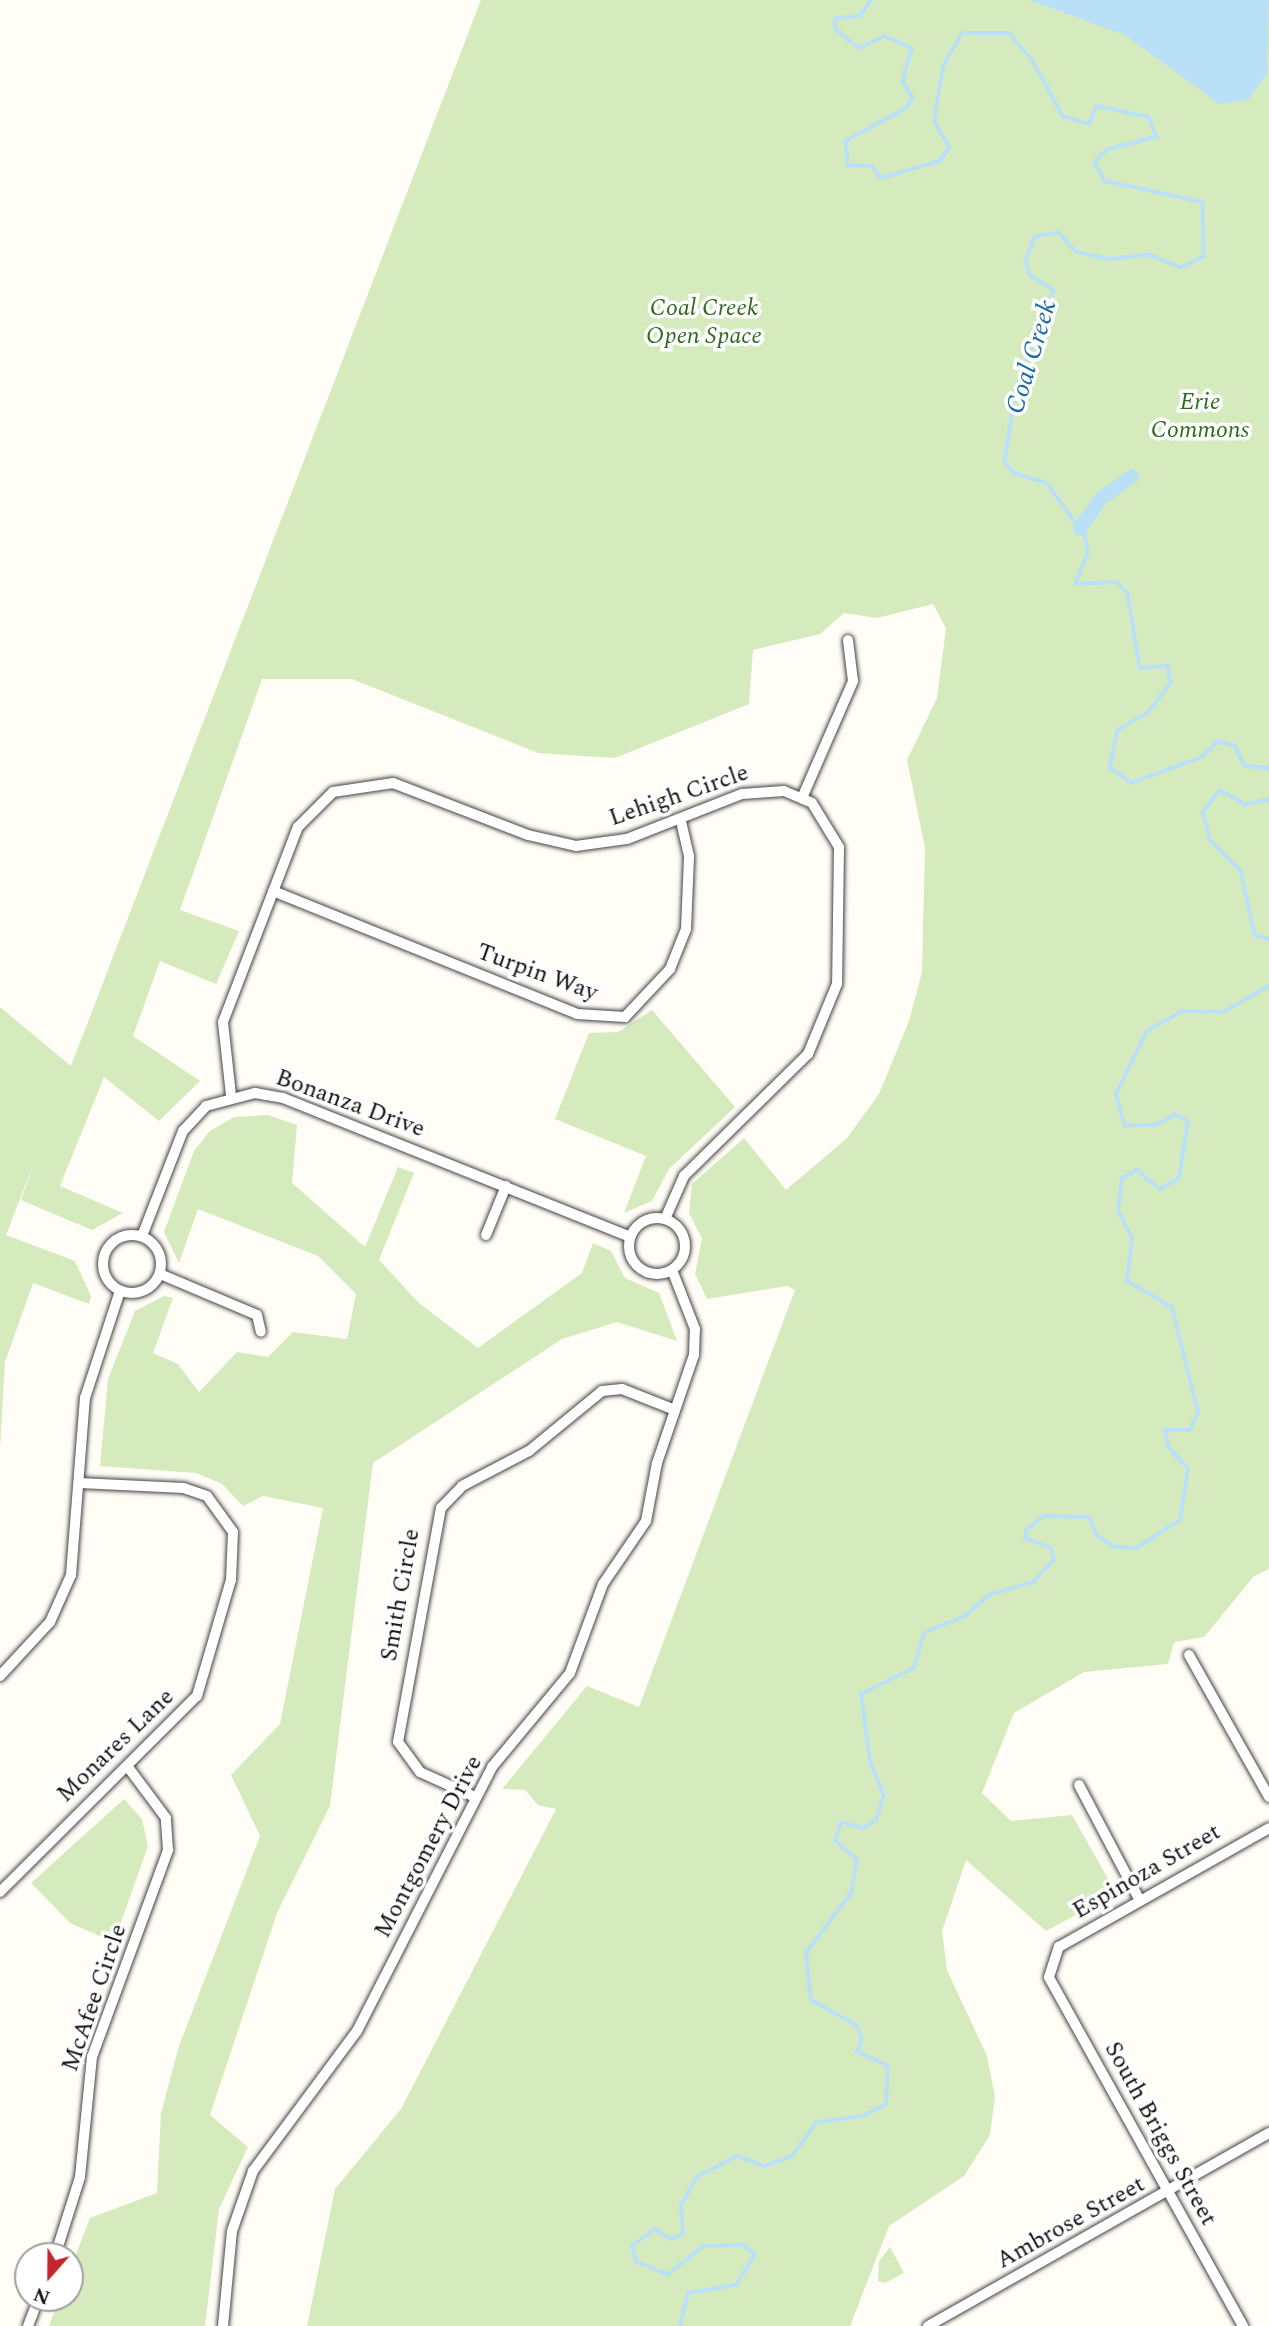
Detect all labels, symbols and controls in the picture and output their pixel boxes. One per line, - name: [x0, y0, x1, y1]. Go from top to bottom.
- park label: Coal Creek Open Space: [646, 295, 762, 351]
- water label: Coal Creek: [1000, 296, 1064, 418]
- park label: Erie Commons: [1151, 389, 1249, 445]
- street label: Lehigh Circle: [605, 759, 753, 833]
- street label: Turpin Way: [473, 938, 601, 1008]
- street label: Bonanza Drive: [272, 1064, 428, 1144]
- street label: Smith Circle: [375, 1527, 427, 1663]
- street label: Monares Lane: [51, 1683, 181, 1809]
- street label: Montgomery Drive: [369, 1751, 489, 1943]
- street label: Espinoza Street: [1068, 1818, 1226, 1926]
- street label: McAfee Circle: [56, 1920, 134, 2076]
- street label: South Briggs Street: [1098, 2037, 1222, 2231]
- street label: Ambrose Street: [992, 2170, 1150, 2276]
- north arrow: [14, 2242, 84, 2312]
- text: N: [30, 2279, 54, 2312]

